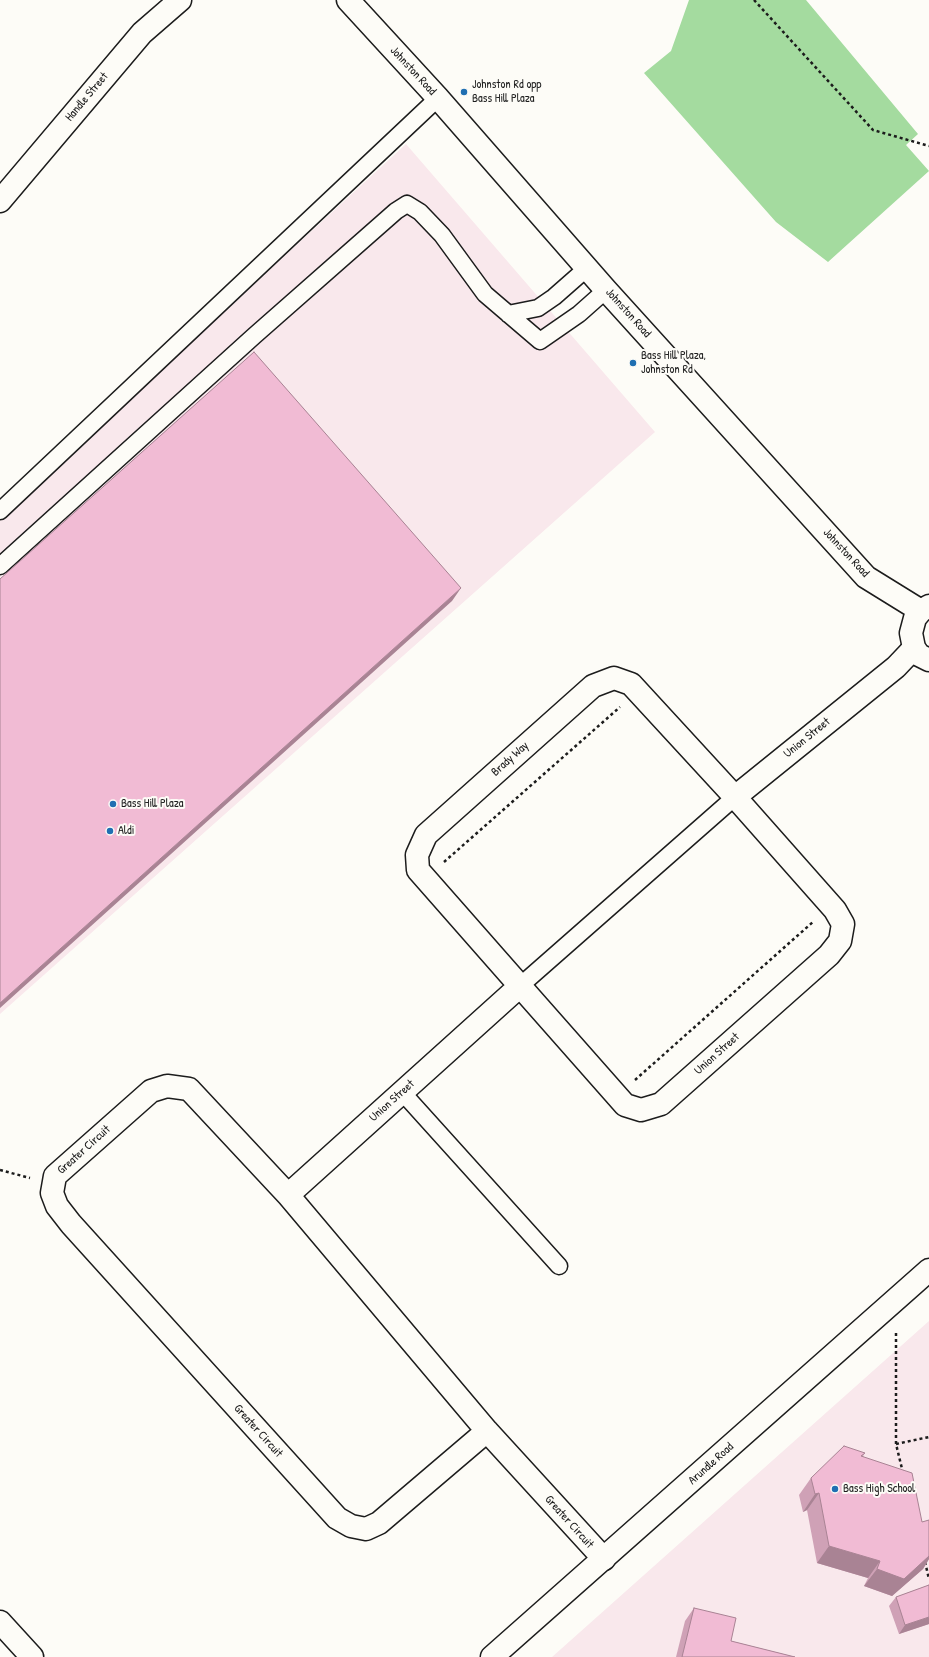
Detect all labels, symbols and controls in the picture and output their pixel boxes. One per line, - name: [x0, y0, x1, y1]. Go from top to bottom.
- street label: Johnston Road: [387, 44, 439, 98]
- street label: Handle Street: [62, 70, 112, 124]
- place label: Johnston Rd opp Bass Hill Plaza: [472, 78, 542, 106]
- marker: Johnston Rd opp Bass Hill Plaza: [459, 87, 469, 97]
- street label: Johnston Road: [602, 285, 654, 341]
- place label: Bass Hill Plaza, Johnston Rd: [641, 349, 706, 377]
- marker: Bass Hill Plaza, Johnston Rd: [628, 358, 638, 368]
- street label: Johnston Road: [820, 526, 872, 580]
- street label: Union Street: [781, 715, 833, 761]
- street label: Brady Way: [488, 739, 532, 779]
- place label: Bass Hill Plaza: [121, 797, 184, 811]
- marker: Bass Hill Plaza: [108, 799, 118, 809]
- place label: Aldi: [118, 824, 134, 838]
- marker: Aldi: [105, 826, 115, 836]
- street label: Union Street: [691, 1030, 743, 1078]
- street label: Union Street: [366, 1077, 418, 1125]
- street label: Greater Circuit: [55, 1122, 113, 1178]
- street label: Greater Circuit: [230, 1402, 286, 1460]
- street label: Arundle Road: [685, 1440, 737, 1488]
- place label: Bass High School: [843, 1482, 915, 1496]
- marker: Bass High School: [830, 1484, 840, 1494]
- street label: Greater Circuit: [541, 1493, 597, 1551]

